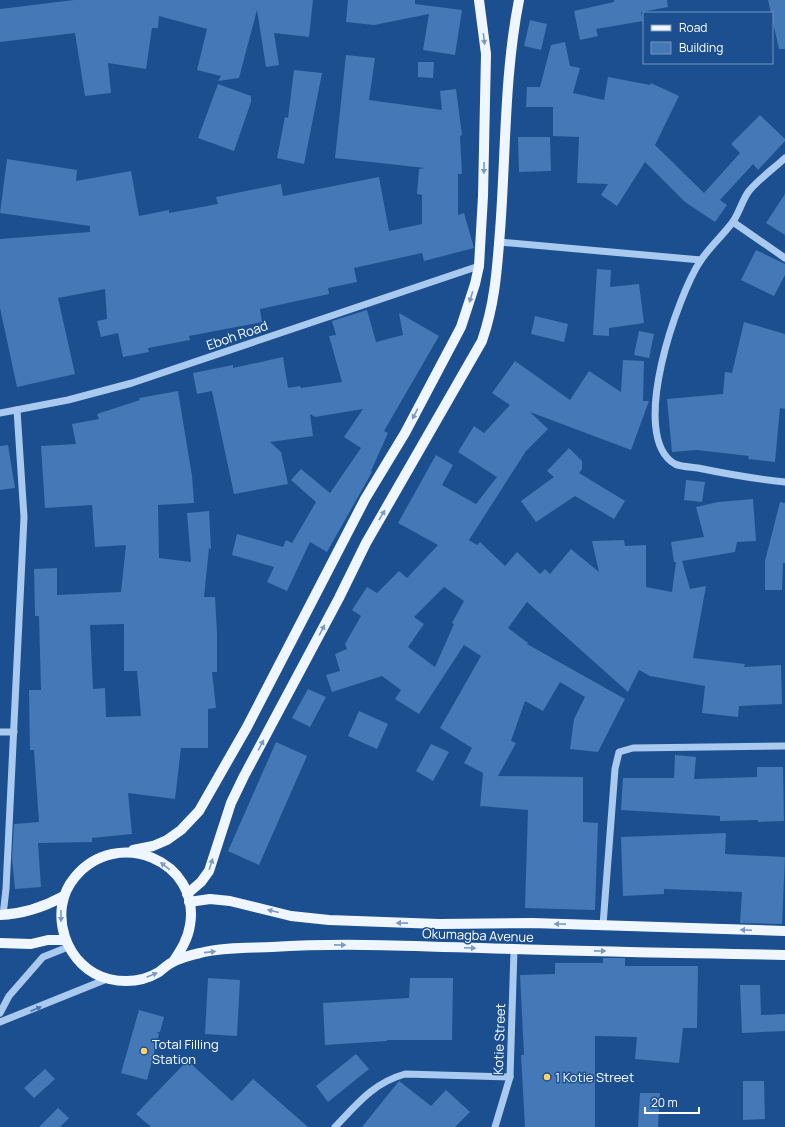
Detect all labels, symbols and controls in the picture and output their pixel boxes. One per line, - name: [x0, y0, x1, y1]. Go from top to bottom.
- legend: [643, 12, 773, 64]
- text: Road: [679, 19, 707, 36]
- one-way arrow: [481, 33, 487, 45]
- text: Building: [679, 39, 723, 56]
- one-way arrow: [480, 162, 487, 174]
- one-way arrow: [468, 292, 474, 304]
- street label: Eboh Road: [204, 316, 270, 354]
- one-way arrow: [412, 409, 418, 420]
- one-way arrow: [379, 509, 386, 521]
- one-way arrow: [318, 624, 325, 636]
- one-way arrow: [257, 739, 264, 750]
- one-way arrow: [208, 858, 214, 870]
- one-way arrow: [160, 861, 171, 870]
- one-way arrow: [267, 908, 279, 914]
- one-way arrow: [58, 910, 64, 923]
- one-way arrow: [395, 920, 408, 926]
- one-way arrow: [553, 921, 566, 927]
- street label: Okumagba Avenue: [422, 924, 534, 946]
- one-way arrow: [739, 927, 752, 933]
- one-way arrow: [334, 942, 347, 948]
- one-way arrow: [464, 945, 477, 951]
- one-way arrow: [204, 948, 216, 955]
- one-way arrow: [594, 948, 607, 954]
- one-way arrow: [147, 972, 158, 978]
- street label: Kotie Street: [489, 1003, 509, 1075]
- one-way arrow: [31, 1005, 43, 1011]
- place label: Total Filling Station: [152, 1035, 219, 1068]
- marker: Total Filling Station: [139, 1046, 149, 1056]
- place label: 1 Kotie Street: [555, 1068, 634, 1086]
- marker: 1 Kotie Street: [542, 1072, 552, 1082]
- scale bar: [645, 1089, 699, 1115]
- text: 20 m: [651, 1094, 678, 1111]

